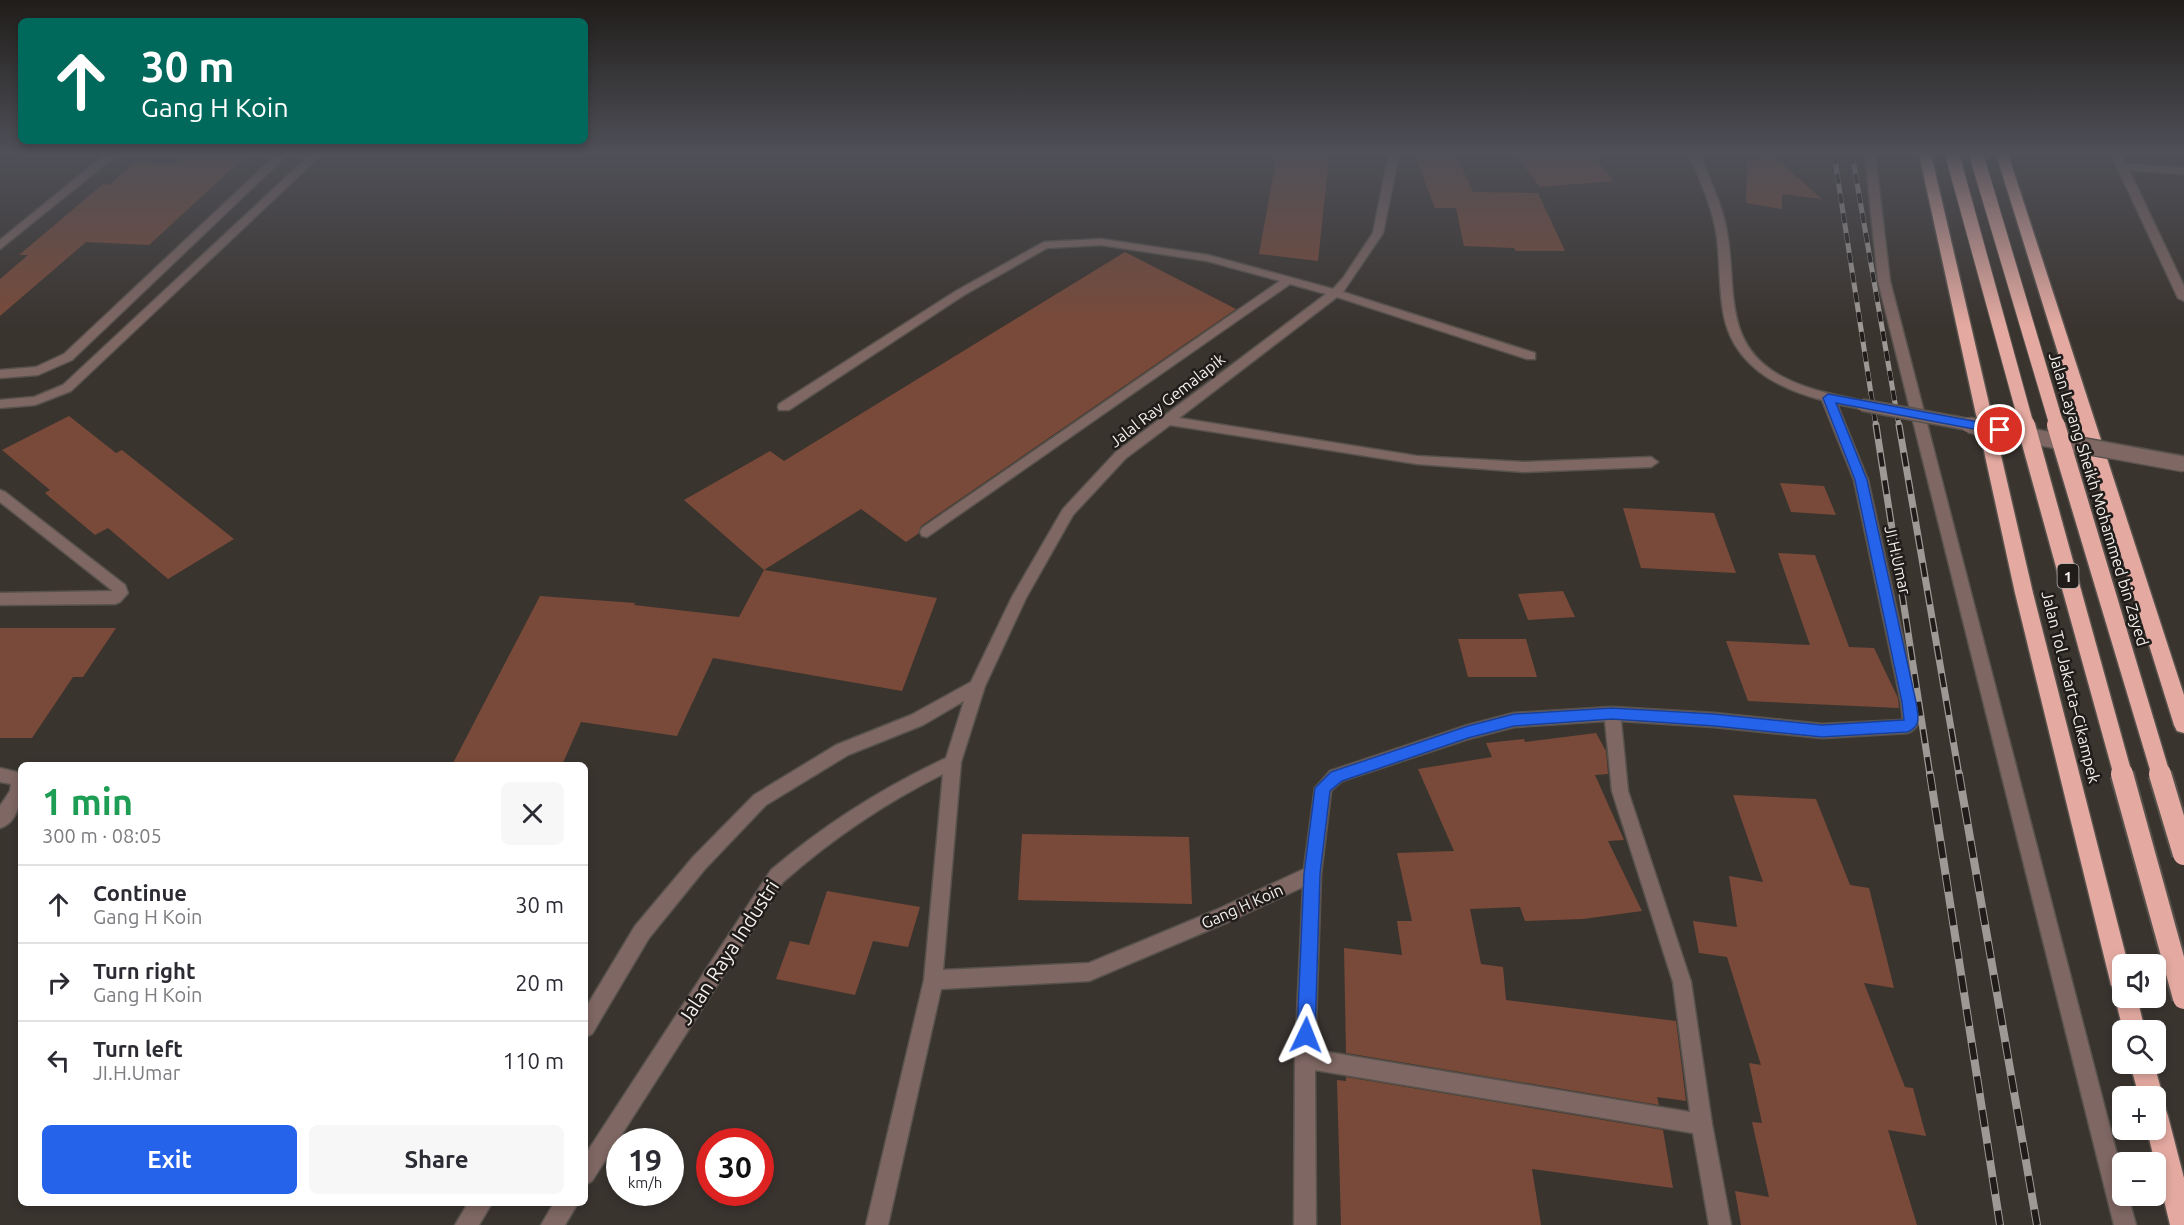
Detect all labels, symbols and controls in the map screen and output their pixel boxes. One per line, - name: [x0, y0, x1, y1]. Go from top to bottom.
- icon: ahead: [42, 42, 120, 120]
- text: 30 m: [141, 43, 235, 90]
- text: Gang H Koin: [141, 92, 289, 122]
- street label: Jalal Ray Gemalapik: [1106, 349, 1228, 451]
- street label: Jalan Layang Sheikh Mohammed bin Zayed: [2046, 350, 2152, 648]
- pin: [1974, 404, 2025, 455]
- icon: arrive: [1983, 413, 2016, 446]
- street label: JI.H.Umar: [1881, 524, 1915, 596]
- road number: 1: [2058, 564, 2078, 588]
- street label: Jalan Tol Jakarta–Cikampek: [2038, 589, 2104, 785]
- text: 1 min: [42, 781, 133, 822]
- button: close: [501, 782, 564, 845]
- text: 300 m · 08:05: [42, 824, 162, 847]
- street label: Jalan Raya Industri: [673, 876, 783, 1028]
- text: Continue: [93, 880, 187, 905]
- street label: Gang H Koin: [1198, 880, 1286, 932]
- icon: ahead: [42, 888, 75, 921]
- text: 30 m: [515, 892, 564, 917]
- text: Gang H Koin: [93, 905, 202, 928]
- map controls: [2112, 954, 2166, 1206]
- button: sound: [2112, 954, 2166, 1008]
- text: Turn right: [93, 958, 195, 983]
- icon: right: [42, 966, 75, 999]
- text: 20 m: [515, 970, 564, 995]
- text: Gang H Koin: [93, 983, 202, 1006]
- position arrow: [1274, 1003, 1338, 1067]
- button: search: [2112, 1020, 2166, 1074]
- text: Turn left: [93, 1036, 183, 1061]
- icon: left: [42, 1044, 75, 1077]
- text: 110 m: [503, 1048, 564, 1073]
- text: JI.H.Umar: [93, 1061, 180, 1084]
- button: +: [2112, 1086, 2166, 1140]
- button: Exit: [42, 1125, 297, 1194]
- button: Share: [309, 1125, 564, 1194]
- speed limit sign: 30: [696, 1128, 774, 1206]
- text: 19: [628, 1143, 662, 1177]
- button: −: [2112, 1152, 2166, 1206]
- text: km/h: [628, 1174, 662, 1191]

